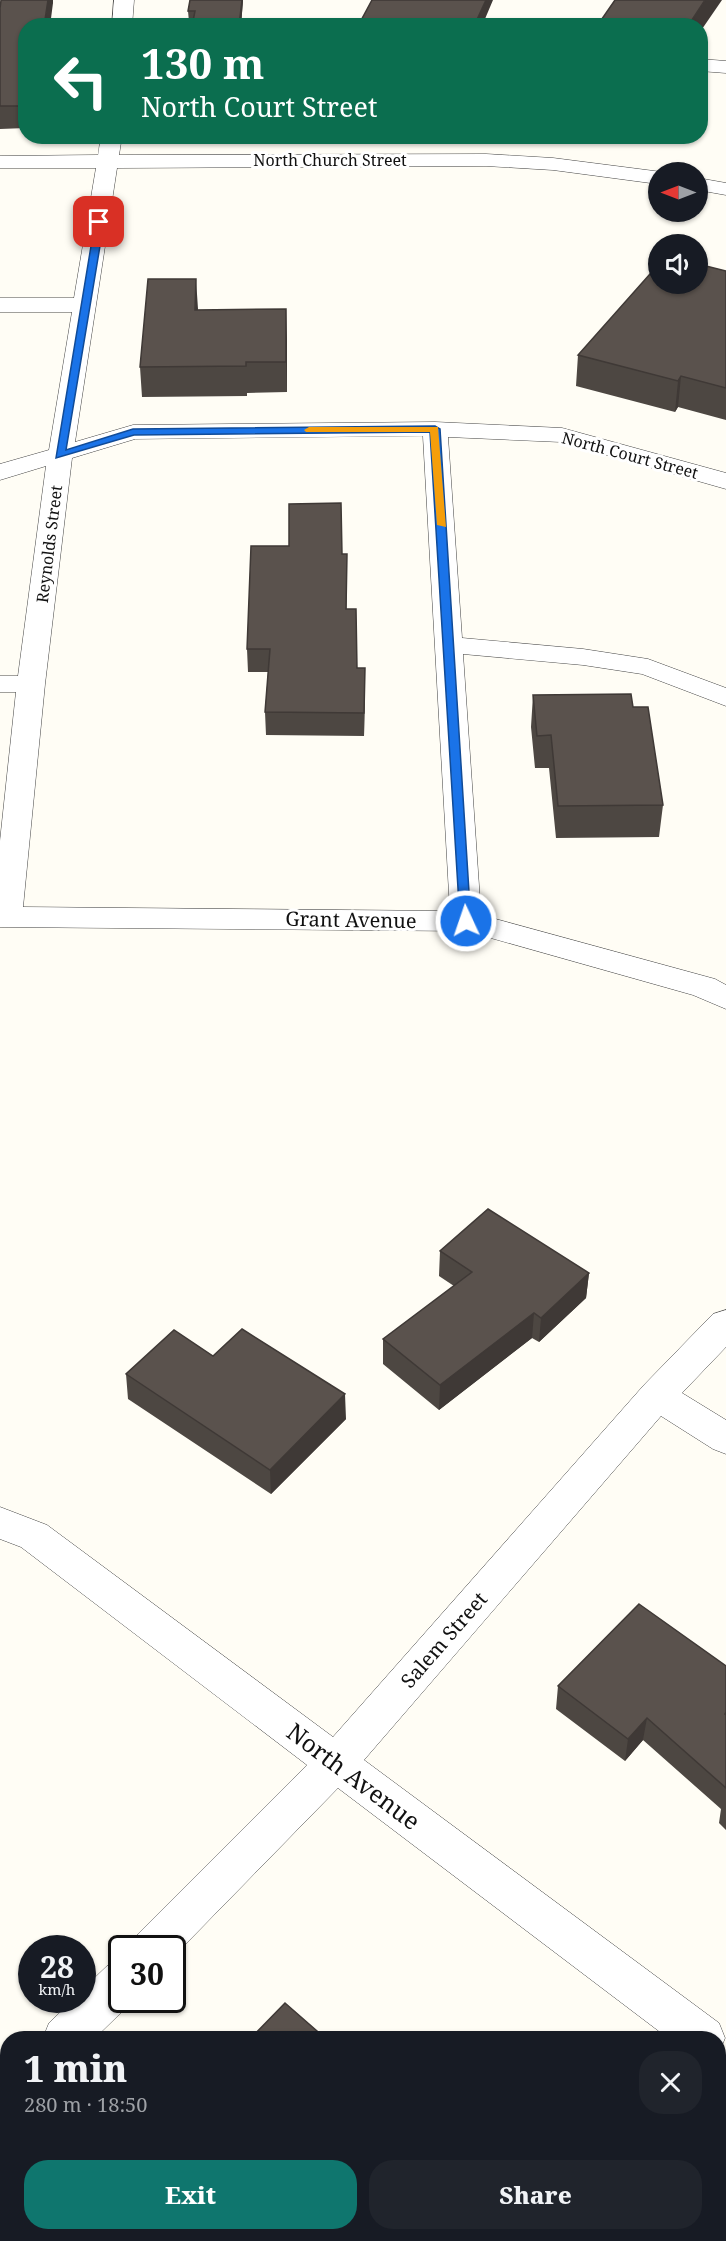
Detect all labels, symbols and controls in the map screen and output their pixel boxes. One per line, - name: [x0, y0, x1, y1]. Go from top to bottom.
- text: 130 m: [141, 34, 265, 91]
- icon: left: [42, 42, 120, 120]
- text: North Court Street: [141, 88, 377, 125]
- street label: North Church Street: [253, 149, 407, 171]
- north arrow: [648, 162, 708, 222]
- map controls: [648, 162, 708, 294]
- pin: [73, 196, 124, 247]
- icon: arrive: [82, 205, 115, 238]
- button: sound: [648, 234, 708, 294]
- street label: North Court Street: [559, 426, 701, 484]
- street label: Reynolds Street: [31, 484, 67, 604]
- position arrow: [434, 889, 498, 953]
- street label: Grant Avenue: [285, 905, 417, 934]
- street label: Salem Street: [394, 1586, 493, 1693]
- street label: North Avenue: [280, 1715, 427, 1837]
- speed limit sign: 30: [108, 1935, 186, 2013]
- text: 28: [40, 1946, 74, 1987]
- text: km/h: [39, 1979, 75, 1999]
- text: 1 min: [24, 2044, 127, 2093]
- button: close: [639, 2051, 702, 2114]
- text: 280 m · 18:50: [24, 2091, 147, 2118]
- button: Exit: [24, 2160, 357, 2229]
- button: Share: [369, 2160, 702, 2229]

